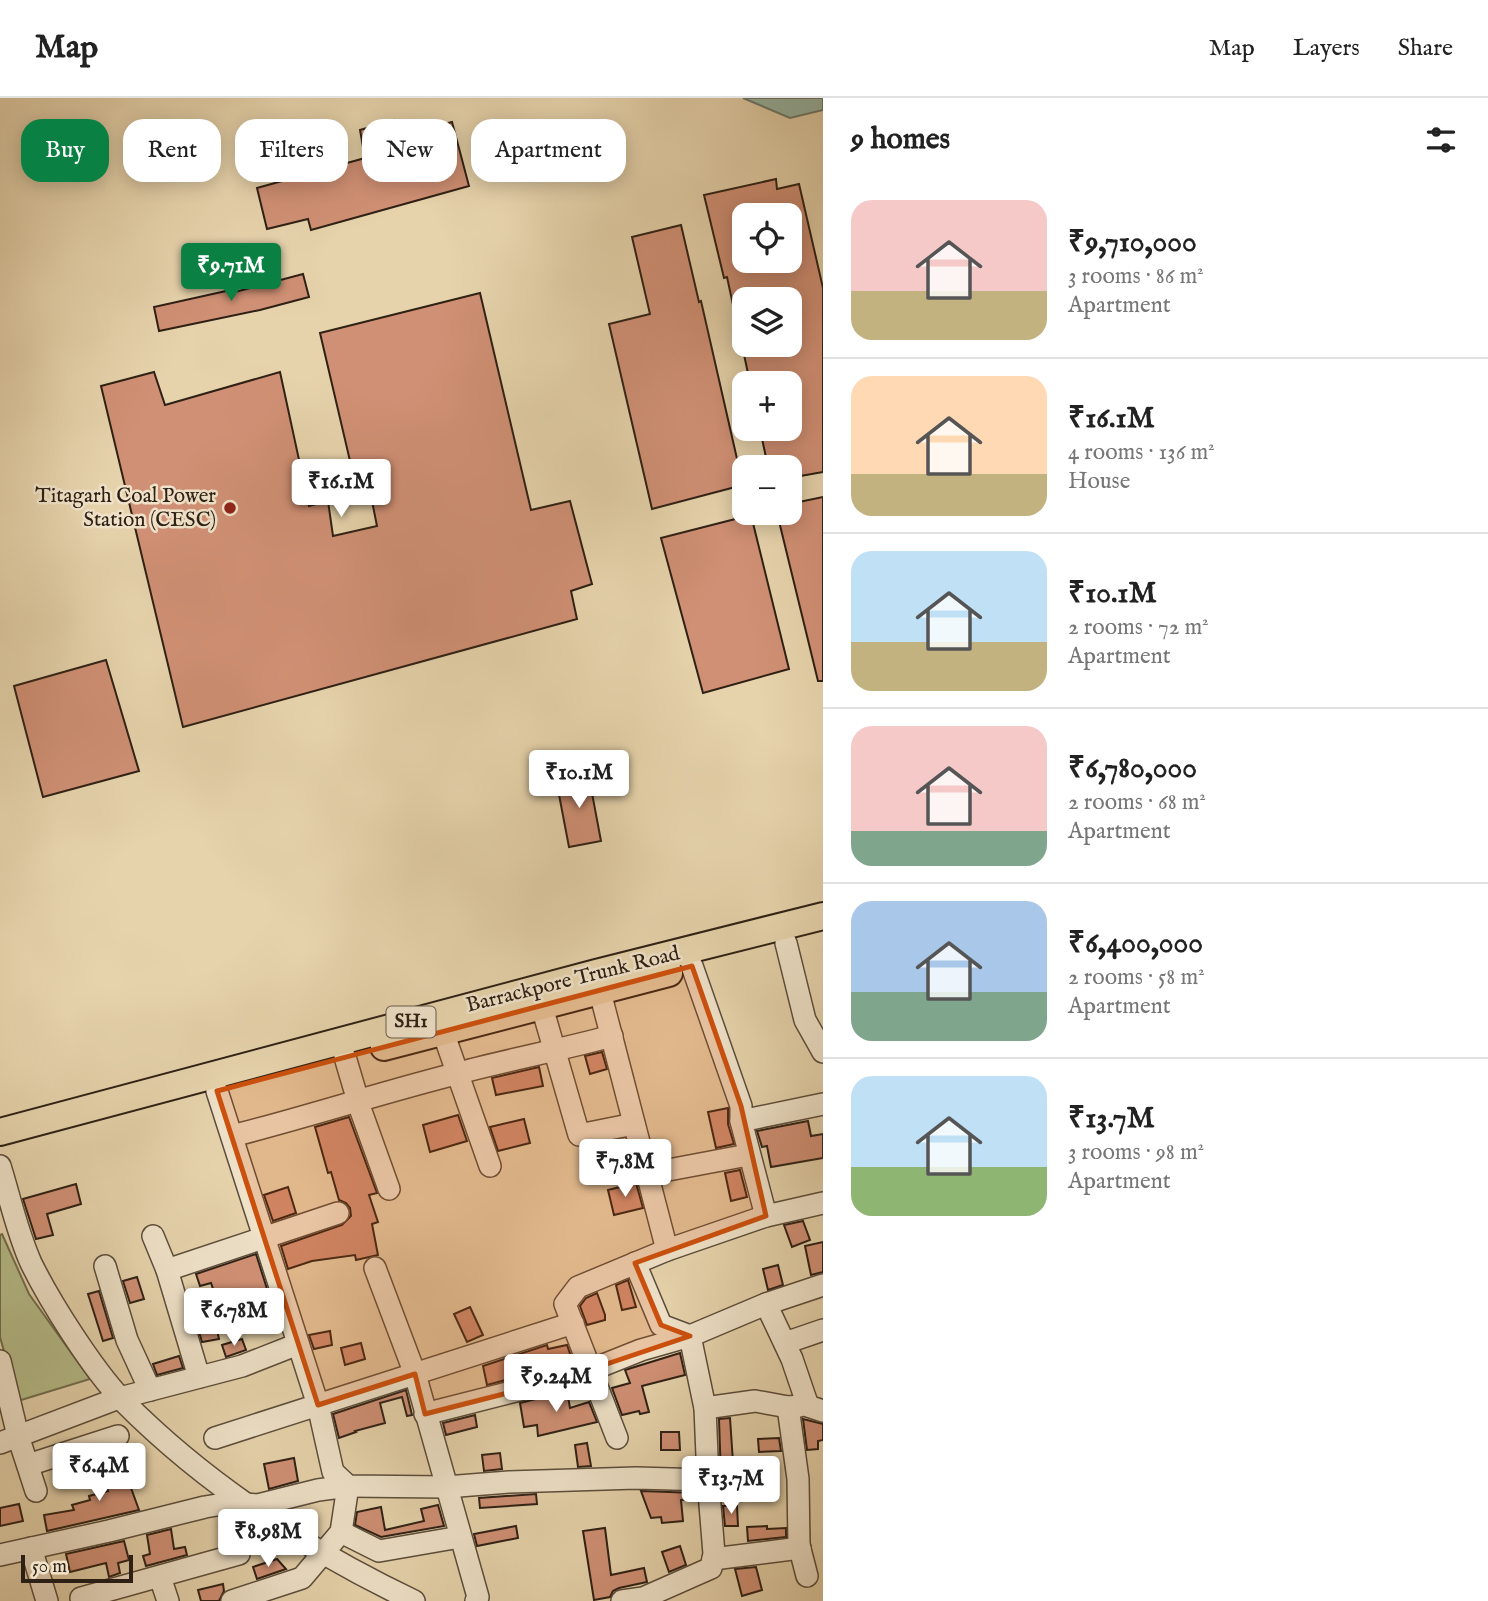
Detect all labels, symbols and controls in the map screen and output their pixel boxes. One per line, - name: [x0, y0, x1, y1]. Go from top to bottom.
- text: Map: [35, 27, 98, 69]
- text: Map: [1209, 33, 1255, 64]
- text: Layers: [1293, 33, 1360, 64]
- text: Share: [1398, 33, 1453, 64]
- chip: Buy: [21, 119, 109, 182]
- chip: Rent: [123, 119, 221, 182]
- chip: Filters: [235, 119, 348, 182]
- chip: New: [362, 119, 457, 182]
- chip: Apartment: [471, 119, 626, 182]
- text: 9 homes: [851, 121, 950, 159]
- icon: filters: [1422, 121, 1460, 159]
- map controls: [732, 203, 802, 525]
- button: locate: [732, 203, 802, 273]
- text: ₹9,710,000: [1068, 224, 1197, 262]
- icon: home: [907, 228, 991, 312]
- pin: ₹9.71M: [174, 244, 288, 303]
- text: ₹9.71M: [197, 251, 265, 280]
- text: 3 rooms · 86 m²: [1068, 262, 1204, 291]
- button: layers: [732, 287, 802, 357]
- text: Apartment: [1068, 291, 1171, 320]
- button: +: [732, 371, 802, 441]
- text: ₹16.1M: [1068, 400, 1155, 438]
- icon: home: [907, 404, 991, 488]
- text: 4 rooms · 136 m²: [1068, 438, 1215, 467]
- button: −: [732, 455, 802, 525]
- pin: ₹16.1M: [284, 460, 398, 519]
- text: ₹16.1M: [308, 467, 374, 496]
- text: House: [1068, 467, 1130, 496]
- place label: Titagarh Coal Power Station (CESC): [35, 483, 216, 534]
- marker: Titagarh Coal Power Station (CESC): [222, 500, 238, 516]
- text: ₹10.1M: [1068, 575, 1157, 613]
- icon: home: [907, 579, 991, 663]
- text: 2 rooms · 72 m²: [1068, 613, 1209, 642]
- text: Apartment: [1068, 642, 1171, 671]
- pin: ₹10.1M: [522, 750, 636, 810]
- text: ₹6,780,000: [1068, 750, 1197, 788]
- icon: home: [907, 754, 991, 838]
- text: ₹10.1M: [545, 758, 613, 787]
- text: 2 rooms · 68 m²: [1068, 788, 1206, 817]
- text: Apartment: [1068, 817, 1171, 846]
- text: ₹6,400,000: [1068, 925, 1203, 963]
- icon: home: [907, 929, 991, 1013]
- street label: Barrackpore Trunk Road: [463, 940, 683, 1020]
- text: 2 rooms · 58 m²: [1068, 963, 1205, 992]
- text: Apartment: [1068, 992, 1171, 1021]
- road number: SH1: [386, 1006, 436, 1038]
- text: ₹13.7M: [1068, 1100, 1155, 1138]
- icon: home: [907, 1104, 991, 1188]
- text: 3 rooms · 98 m²: [1068, 1138, 1204, 1167]
- pin: ₹7.8M: [576, 1140, 674, 1199]
- text: ₹7.8M: [595, 1147, 655, 1176]
- text: Apartment: [1068, 1167, 1171, 1196]
- pin: ₹6.78M: [177, 1288, 291, 1348]
- text: ₹6.78M: [200, 1296, 268, 1325]
- pin: ₹9.24M: [499, 1354, 613, 1414]
- text: ₹9.24M: [520, 1362, 592, 1391]
- pin: ₹6.4M: [50, 1444, 148, 1503]
- text: ₹6.4M: [69, 1451, 129, 1480]
- pin: ₹13.7M: [674, 1456, 788, 1516]
- text: ₹13.7M: [698, 1464, 764, 1493]
- pin: ₹8.98M: [211, 1510, 325, 1569]
- text: ₹8.98M: [234, 1517, 302, 1546]
- scale bar: [21, 1552, 133, 1584]
- text: 50 m: [32, 1555, 67, 1579]

